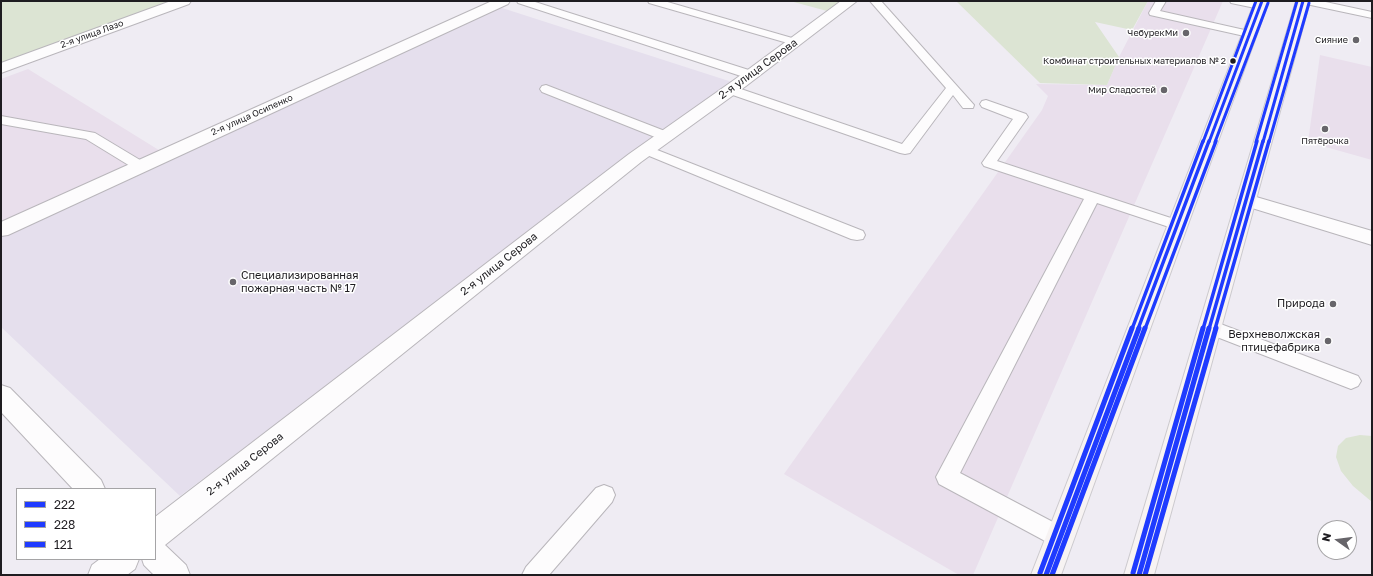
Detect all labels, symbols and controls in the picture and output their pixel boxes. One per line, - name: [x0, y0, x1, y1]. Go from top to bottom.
- street label: 2-я улица Лазо: [59, 18, 125, 50]
- place label: ЧебурекМи: [1127, 28, 1178, 38]
- marker: ЧебурекМи: [1181, 28, 1191, 38]
- place label: Сияние: [1315, 35, 1348, 45]
- marker: Сияние: [1351, 35, 1361, 45]
- street label: 2-я улица Серова: [716, 36, 800, 102]
- place label: Комбинат строительных материалов № 2: [1043, 56, 1226, 66]
- marker: Комбинат строительных материалов № 2: [1228, 56, 1238, 66]
- place label: Мир Сладостей: [1088, 85, 1156, 95]
- marker: Мир Сладостей: [1159, 85, 1169, 95]
- street label: 2-я улица Осипенко: [210, 92, 294, 138]
- marker: Пятёрочка: [1320, 124, 1330, 134]
- place label: Пятёрочка: [1301, 136, 1349, 146]
- street label: 2-я улица Серова: [458, 230, 540, 298]
- place label: Специализированная пожарная часть № 17: [241, 269, 359, 295]
- marker: Специализированная пожарная часть № 17: [228, 277, 238, 287]
- place label: Природа: [1277, 297, 1325, 311]
- marker: Природа: [1328, 299, 1338, 309]
- place label: Верхневолжская птицефабрика: [1228, 328, 1320, 354]
- marker: Верхневолжская птицефабрика: [1323, 336, 1333, 346]
- street label: 2-я улица Серова: [204, 430, 286, 498]
- legend: [16, 488, 156, 560]
- text: 222: [54, 497, 75, 512]
- text: 228: [54, 517, 75, 532]
- north arrow: [1317, 520, 1357, 560]
- text: N: [1319, 532, 1333, 543]
- text: 121: [54, 537, 73, 552]

